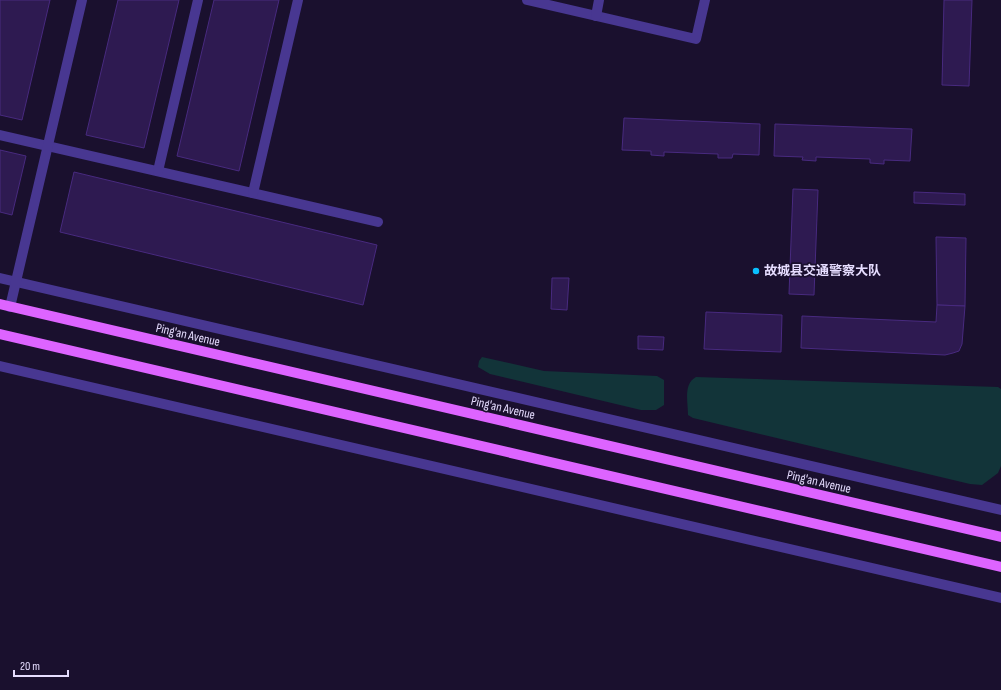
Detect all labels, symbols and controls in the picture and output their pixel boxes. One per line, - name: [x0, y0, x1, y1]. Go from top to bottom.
- place label: 故城县交通警察大队: [764, 263, 881, 279]
- marker: 故城县交通警察大队: [751, 266, 761, 276]
- street label: Ping'an Avenue: [154, 320, 222, 350]
- street label: Ping'an Avenue: [469, 393, 537, 423]
- street label: Ping'an Avenue: [785, 467, 853, 497]
- scale bar: [14, 652, 68, 678]
- text: 20 m: [20, 659, 40, 674]

